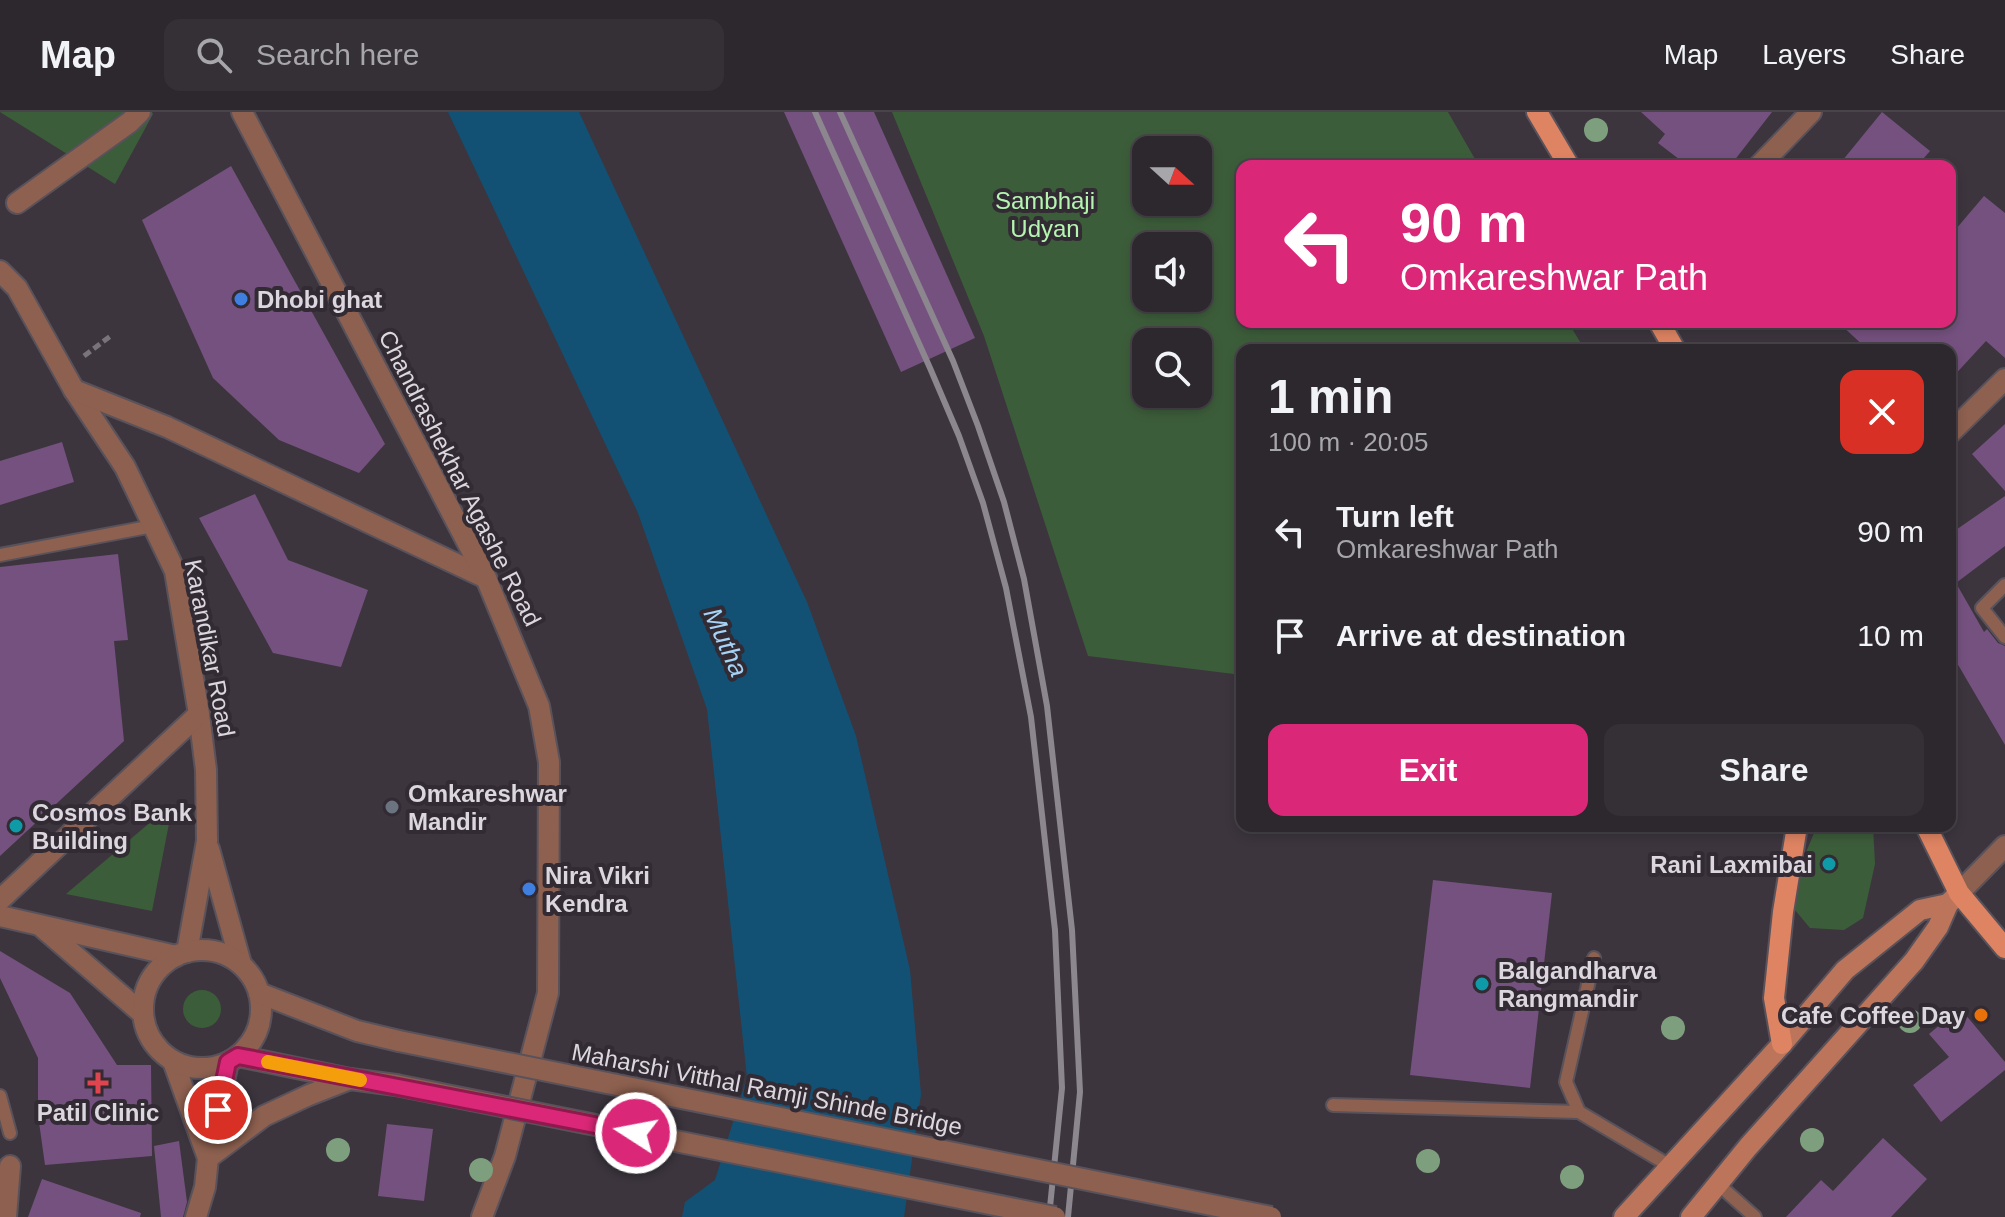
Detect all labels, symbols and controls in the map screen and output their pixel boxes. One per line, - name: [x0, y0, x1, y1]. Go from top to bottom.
- search box: [164, 19, 724, 91]
- icon: search: [192, 33, 236, 77]
- text: Map: [40, 34, 116, 76]
- text: Search here: [256, 38, 419, 71]
- text: Map: [1664, 39, 1718, 70]
- text: Layers: [1762, 39, 1846, 70]
- text: Share: [1890, 39, 1965, 70]
- north arrow: [1132, 136, 1212, 216]
- map controls: [1132, 136, 1212, 408]
- park label: Sambhaji Udyan: [995, 187, 1095, 242]
- text: 90 m: [1400, 191, 1528, 254]
- icon: left: [1268, 192, 1372, 296]
- button: sound: [1132, 232, 1212, 312]
- text: Omkareshwar Path: [1400, 257, 1708, 298]
- place label: Dhobi ghat: [257, 286, 382, 313]
- marker: Dhobi ghat: [232, 290, 250, 308]
- street label: Chandrashekhar Agashe Road: [373, 326, 547, 630]
- button: search: [1132, 328, 1212, 408]
- text: 1 min: [1268, 370, 1393, 423]
- button: close: [1840, 370, 1924, 454]
- text: 100 m · 20:05: [1268, 427, 1428, 457]
- text: Turn left: [1336, 500, 1454, 533]
- icon: left: [1268, 510, 1312, 554]
- text: 90 m: [1857, 515, 1924, 548]
- text: Omkareshwar Path: [1336, 534, 1559, 564]
- street label: Karandikar Road: [180, 557, 240, 739]
- water label: Mutha: [698, 603, 754, 681]
- icon: arrive: [1268, 614, 1312, 658]
- text: Arrive at destination: [1336, 619, 1626, 652]
- text: 10 m: [1857, 619, 1924, 652]
- button: Exit: [1268, 724, 1588, 816]
- button: Share: [1604, 724, 1924, 816]
- place label: Omkareshwar Mandir: [408, 780, 567, 835]
- marker: Omkareshwar Mandir: [383, 798, 401, 816]
- place label: Cosmos Bank Building: [32, 799, 193, 854]
- marker: Cosmos Bank Building: [7, 817, 25, 835]
- place label: Rani Laxmibai: [1650, 851, 1813, 878]
- marker: Rani Laxmibai: [1820, 855, 1838, 873]
- place label: Nira Vikri Kendra: [545, 862, 650, 917]
- marker: Nira Vikri Kendra: [520, 880, 538, 898]
- place label: Balgandharva Rangmandir: [1498, 957, 1657, 1012]
- marker: Balgandharva Rangmandir: [1473, 975, 1491, 993]
- place label: Cafe Coffee Day: [1781, 1002, 1966, 1029]
- marker: Cafe Coffee Day: [1972, 1006, 1990, 1024]
- street label: Maharshi Vitthal Ramji Shinde Bridge: [570, 1038, 964, 1140]
- marker: Patil Clinic: [87, 1072, 109, 1094]
- pin: [184, 1076, 252, 1144]
- icon: arrive: [196, 1088, 240, 1132]
- position arrow: [594, 1091, 678, 1175]
- place label: Patil Clinic: [37, 1099, 159, 1126]

